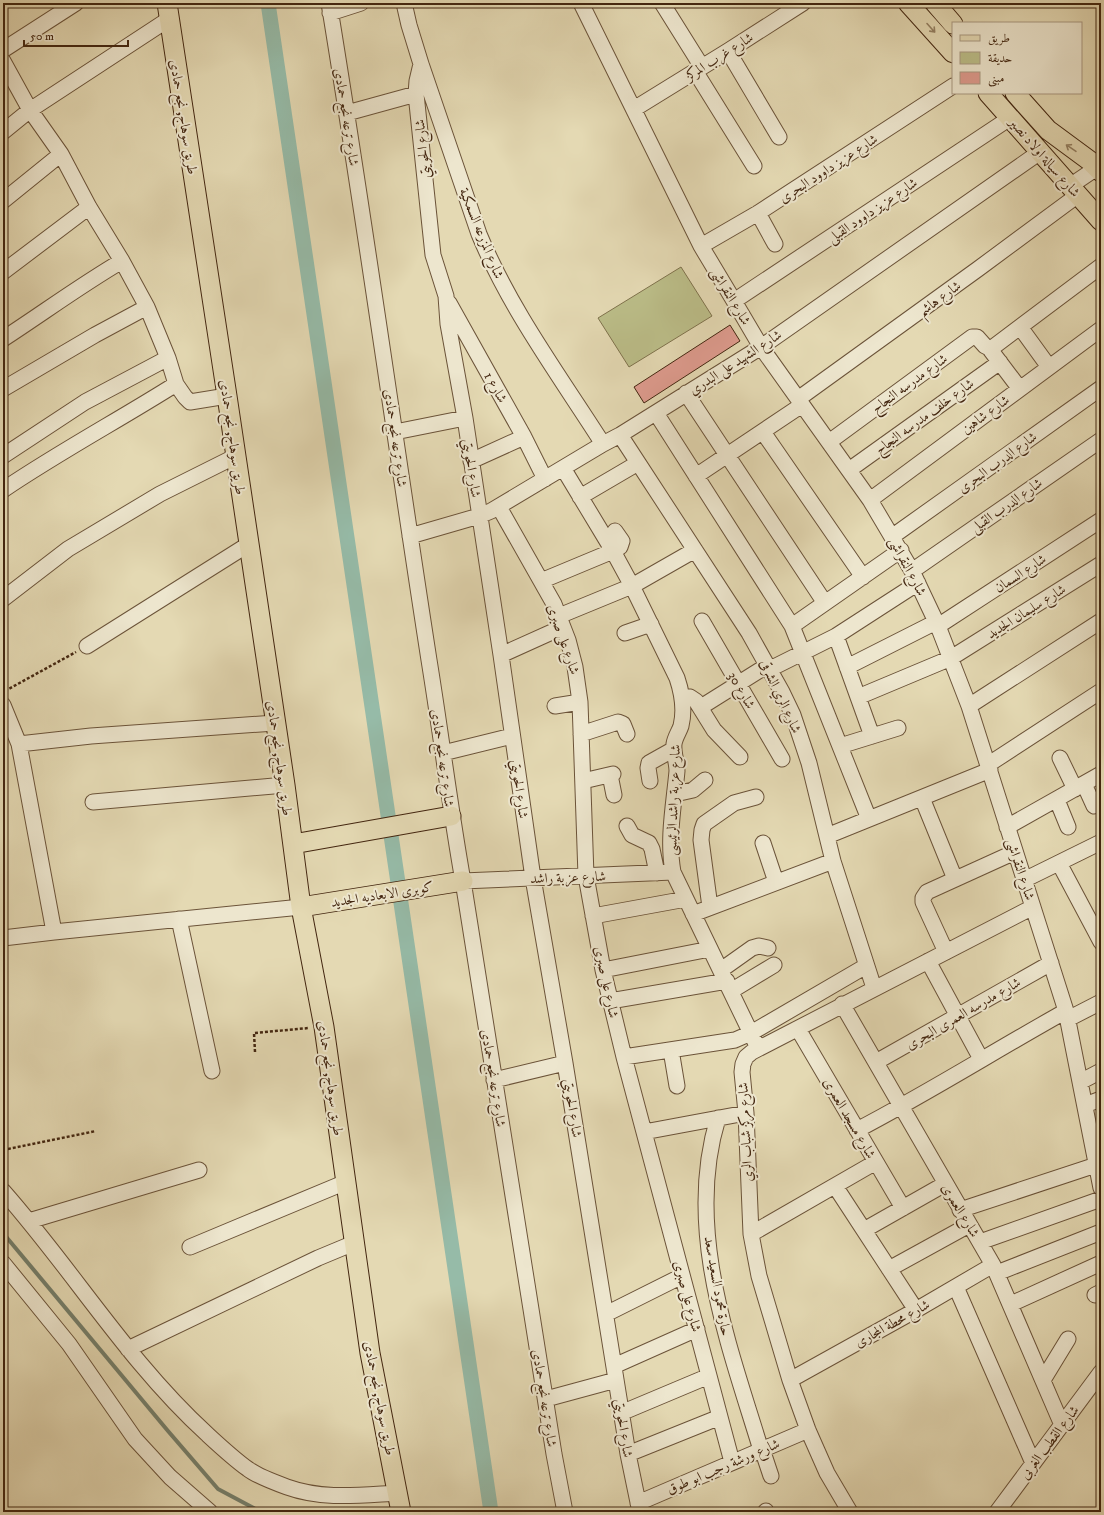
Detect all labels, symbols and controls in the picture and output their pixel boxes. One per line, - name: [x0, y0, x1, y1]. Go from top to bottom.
- scale bar: [24, 22, 128, 48]
- legend: [952, 22, 1082, 94]
- one-way arrow: [926, 23, 935, 33]
- text: 50 m: [30, 29, 54, 44]
- street label: شارع غرب المركز: [680, 29, 758, 88]
- text: طريق: [988, 31, 1010, 46]
- text: حديقة: [988, 51, 1012, 66]
- street label: طريق سوهاج, نجع حمادى: [161, 58, 201, 177]
- street label: شارع ترعه نجع حمادى: [325, 67, 363, 168]
- text: مبنى: [988, 71, 1004, 87]
- street label: شارع سيالة اولاد نصير: [1002, 113, 1084, 203]
- street label: شارع الحويتي: [411, 118, 438, 179]
- street label: شارع عزيز داوود البحرى: [776, 130, 882, 209]
- one-way arrow: [1066, 144, 1077, 152]
- street label: شارع عزيز داوود القبلى: [824, 174, 922, 249]
- street label: شارع المزرعه السمكية: [453, 185, 507, 282]
- street label: شارع النقراشى: [704, 264, 754, 330]
- street label: شارع هاشم: [914, 277, 967, 324]
- street label: شارع الشهيد على البدري: [686, 326, 786, 401]
- street label: شارع مدرسه النجاح: [868, 350, 953, 420]
- street label: شارع 1: [478, 369, 511, 407]
- street label: شارع خلف مدرسه النجاح: [871, 375, 980, 461]
- street label: طريق سوهاج, نجع حمادى: [211, 378, 249, 497]
- street label: شارع ترعه نجع حمادى: [375, 388, 411, 489]
- street label: شارع شاهين: [958, 391, 1015, 440]
- street label: شارع الدرب البحرى: [954, 428, 1042, 499]
- street label: شارع الحويتي: [455, 437, 485, 499]
- street label: شارع الدرب القبلى: [967, 474, 1047, 539]
- street label: شارع النقراشى: [882, 534, 930, 600]
- street label: شارع السمان: [991, 550, 1051, 599]
- street label: شارع سليمان الجديد: [984, 580, 1070, 645]
- street label: شارع على صبرى: [541, 602, 583, 678]
- street label: شارع الري الشرقى: [753, 657, 805, 737]
- street label: شارع 30: [722, 669, 759, 713]
- street label: طريق سوهاج, نجع حمادى: [258, 699, 296, 818]
- street label: شارع ترعه نجع حمادى: [422, 708, 458, 809]
- street label: شارع عزبة راشد الرئيسى: [663, 744, 687, 856]
- street label: شارع الحويتي: [503, 758, 532, 820]
- street label: شارع النقراشى: [1000, 836, 1039, 903]
- street label: شارع عزبة راشد: [530, 868, 606, 890]
- street label: كوبرى الابعاديه الجديد: [330, 878, 435, 912]
- street label: شارع على صبرى: [588, 945, 622, 1020]
- street label: شارع مدرسه العمرى البحرى: [903, 974, 1025, 1056]
- street label: طريق سوهاج, نجع حمادى: [309, 1019, 347, 1138]
- street label: شارع ترعه نجع حمادى: [472, 1028, 510, 1129]
- street label: شارع مسجد العمرى: [817, 1075, 880, 1163]
- street label: شارع الحويتي: [556, 1077, 586, 1139]
- street label: شارع مركز شباب الري: [734, 1082, 760, 1182]
- street label: شارع العمرى: [935, 1180, 983, 1242]
- street label: حارة محمود السعيد سعد: [699, 1235, 735, 1337]
- street label: شارع على صبرى: [667, 1259, 705, 1335]
- street label: شارع محطة المجارى: [852, 1296, 934, 1354]
- street label: طريق سوهاج, نجع حمادى: [355, 1339, 399, 1458]
- street label: شارع ترعه نجع حمادى: [523, 1348, 561, 1449]
- street label: شارع الحويتي: [607, 1397, 637, 1459]
- street label: شارع القطب الغربى: [1016, 1402, 1085, 1484]
- street label: شارع ورشة رجب ابو طوق: [664, 1435, 783, 1501]

